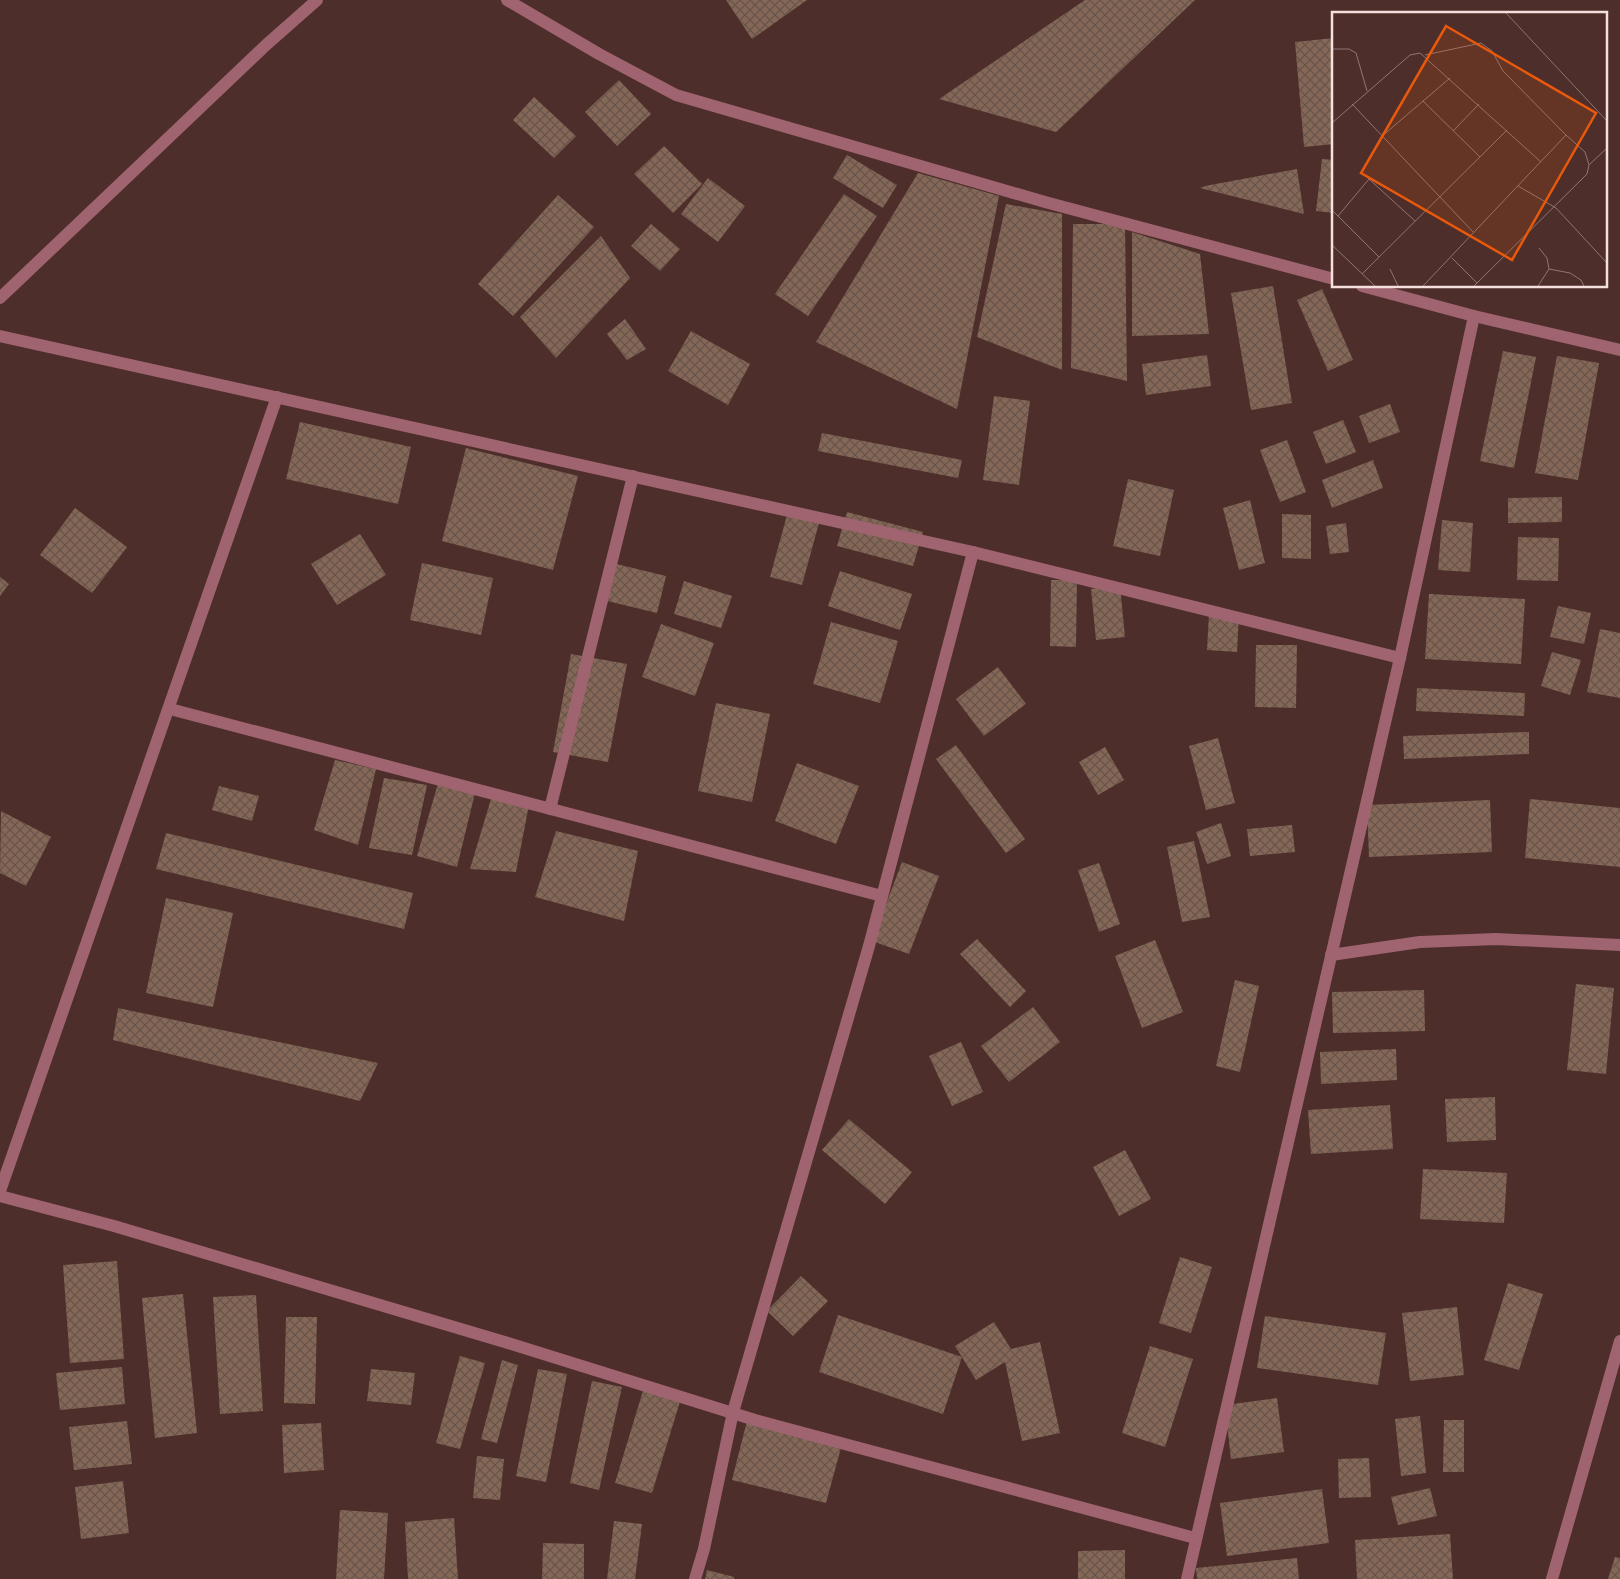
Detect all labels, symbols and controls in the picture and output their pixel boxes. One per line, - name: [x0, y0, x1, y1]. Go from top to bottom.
- inset map: [1332, 12, 1608, 288]

